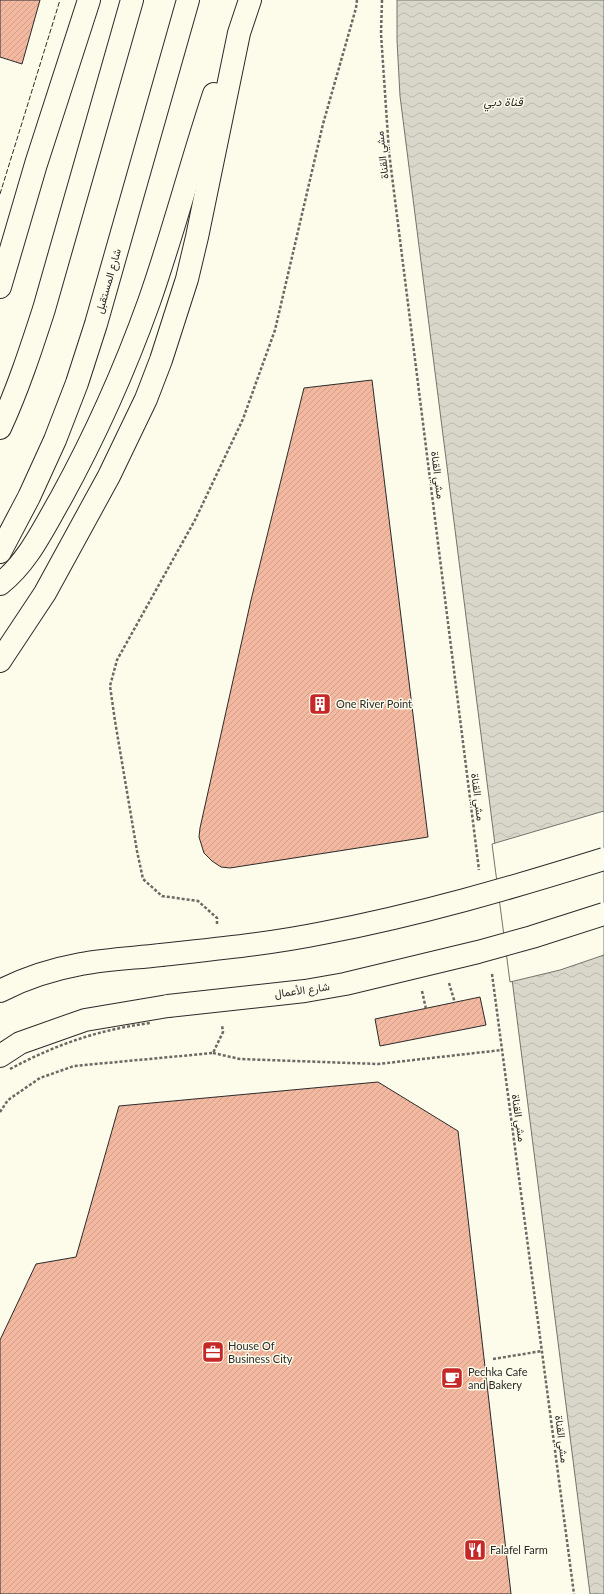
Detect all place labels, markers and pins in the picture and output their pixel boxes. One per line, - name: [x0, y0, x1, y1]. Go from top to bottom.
- building icon: One River Point: [307, 691, 333, 717]
- place label: One River Point: [336, 697, 412, 710]
- office icon: House Of Business City: [200, 1339, 226, 1365]
- place label: House Of Business City: [228, 1339, 293, 1365]
- cafe icon: Pechka Cafe and Bakery: [439, 1365, 465, 1391]
- place label: Pechka Cafe and Bakery: [468, 1365, 528, 1391]
- restaurant icon: Falafel Farm: [462, 1537, 488, 1563]
- place label: Falafel Farm: [490, 1543, 548, 1556]

